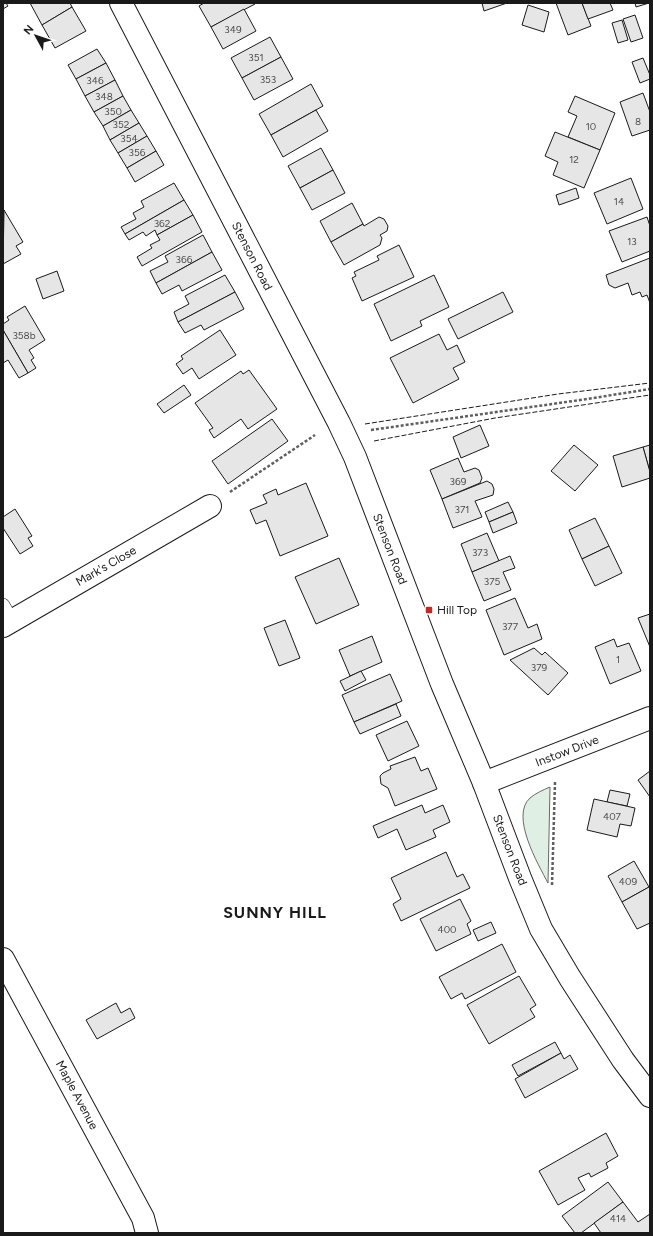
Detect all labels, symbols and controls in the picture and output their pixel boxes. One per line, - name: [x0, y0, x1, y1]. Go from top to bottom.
- north arrow: [16, 16, 56, 56]
- text: N: [21, 22, 36, 37]
- house number: 349: [224, 23, 242, 36]
- house number: 351: [248, 51, 264, 64]
- house number: 353: [260, 73, 276, 86]
- house number: 346: [86, 74, 104, 87]
- house number: 348: [95, 90, 113, 103]
- house number: 350: [104, 105, 122, 118]
- house number: 8: [635, 115, 641, 128]
- house number: 352: [113, 118, 129, 131]
- house number: 10: [586, 120, 596, 133]
- house number: 354: [120, 132, 138, 145]
- house number: 356: [129, 146, 146, 159]
- house number: 12: [569, 153, 579, 166]
- house number: 14: [614, 195, 624, 208]
- house number: 362: [154, 217, 170, 230]
- street label: Stenson Road: [229, 219, 275, 293]
- house number: 13: [627, 235, 637, 248]
- house number: 366: [176, 253, 193, 266]
- house number: 358b: [12, 329, 36, 342]
- house number: 369: [450, 475, 467, 488]
- house number: 371: [455, 503, 469, 516]
- street label: Stenson Road: [370, 511, 410, 587]
- street label: Mark's Close: [73, 543, 139, 589]
- house number: 373: [472, 546, 488, 559]
- house number: 375: [484, 575, 501, 588]
- place label: Hill Top: [437, 603, 477, 617]
- marker: Hill Top: [424, 605, 434, 615]
- house number: 377: [502, 620, 519, 633]
- house number: 1: [616, 653, 620, 666]
- house number: 379: [531, 661, 548, 674]
- street label: Instow Drive: [533, 732, 601, 770]
- house number: 407: [603, 810, 622, 823]
- street label: Stenson Road: [490, 812, 530, 888]
- house number: 409: [619, 875, 637, 888]
- district label: SUNNY HILL: [223, 903, 327, 922]
- house number: 400: [437, 923, 457, 936]
- street label: Maple Avenue: [53, 1058, 101, 1132]
- house number: 414: [610, 1212, 626, 1225]

